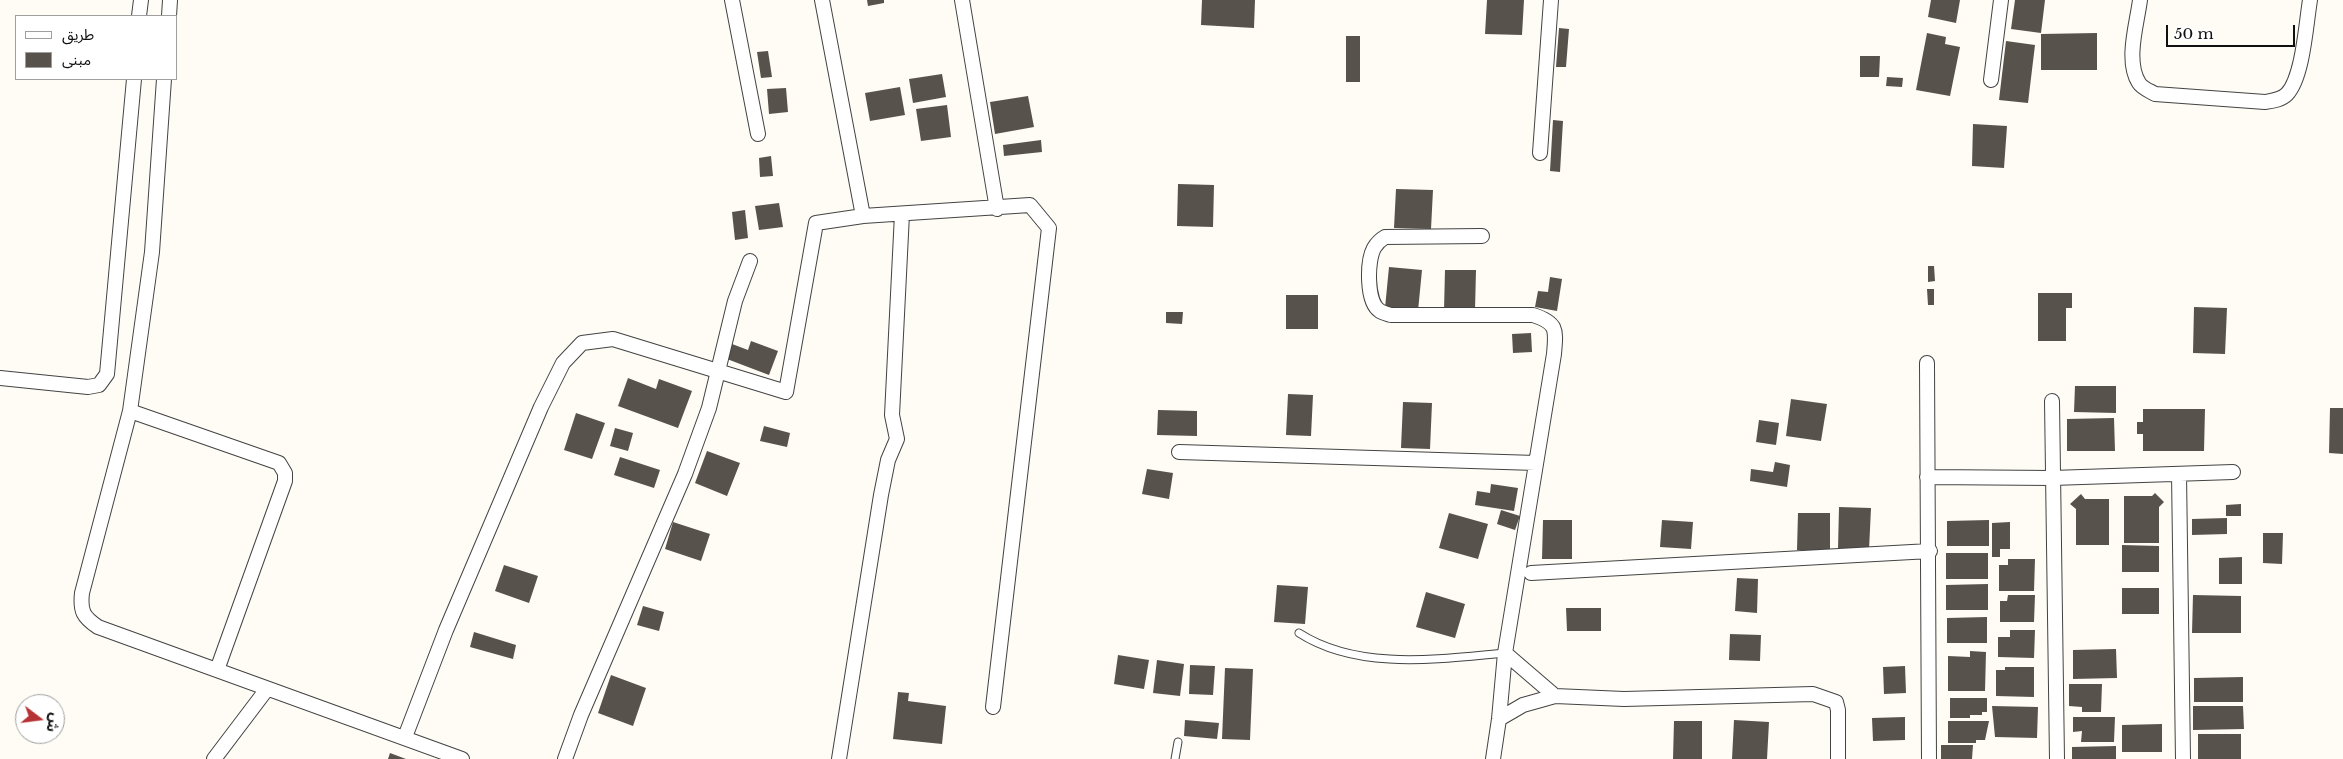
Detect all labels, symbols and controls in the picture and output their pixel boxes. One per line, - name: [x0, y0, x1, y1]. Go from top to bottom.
- legend: [15, 15, 178, 80]
- scale bar: [2168, 15, 2297, 47]
- text: 50 m: [2174, 24, 2214, 43]
- text: طريق: [62, 25, 94, 44]
- text: مبنى: [62, 50, 91, 69]
- north arrow: [15, 694, 65, 744]
- text: ش: [42, 711, 65, 734]

